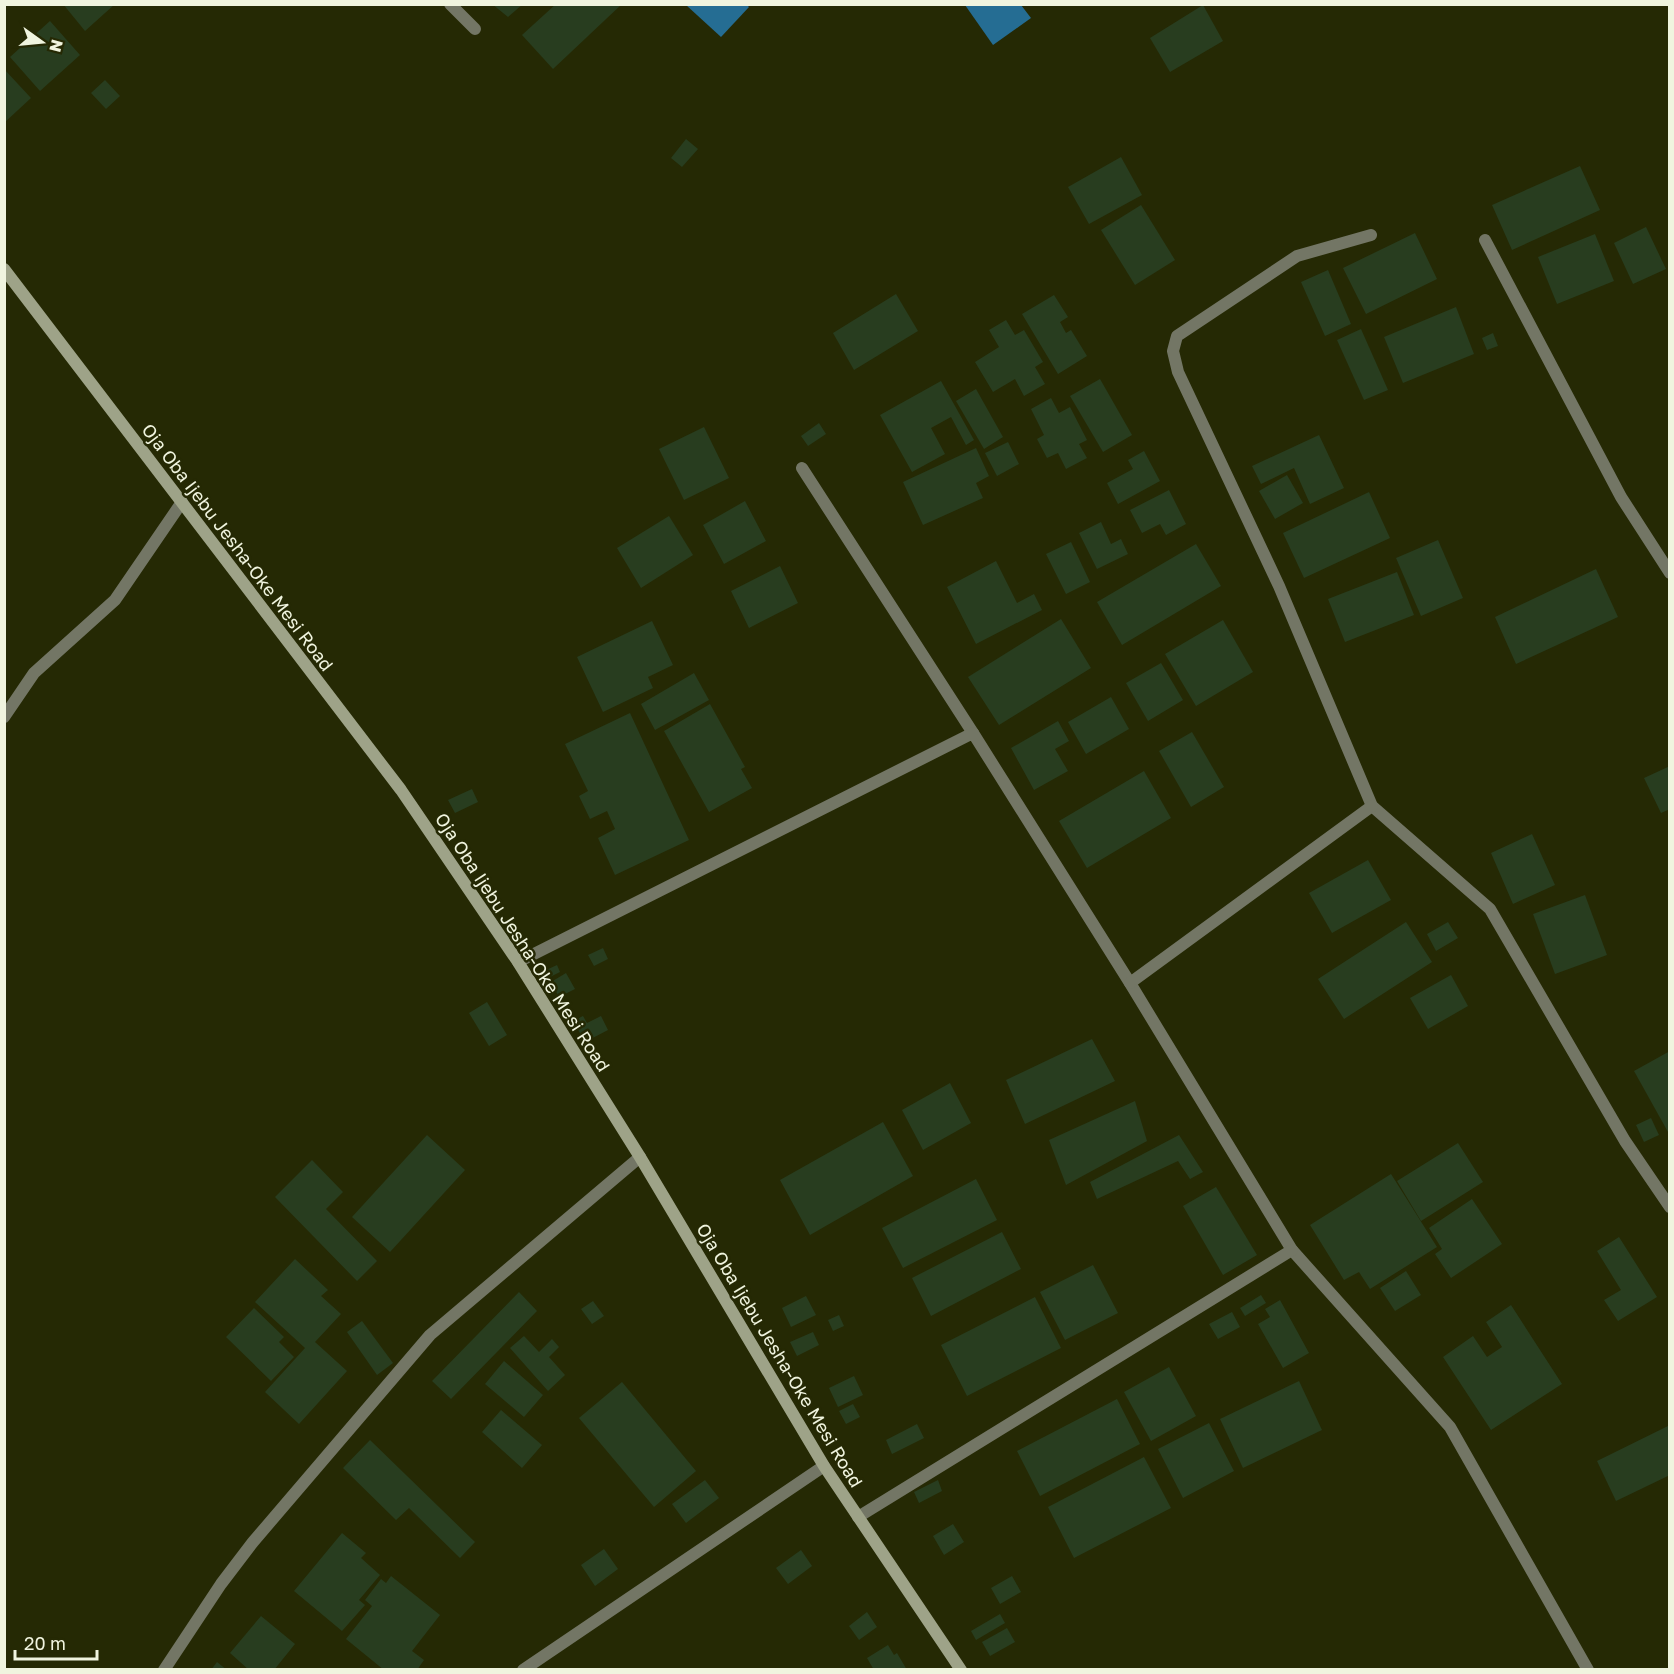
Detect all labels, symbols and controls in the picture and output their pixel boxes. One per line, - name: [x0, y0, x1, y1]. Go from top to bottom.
- north arrow: [12, 12, 72, 72]
- text: N: [45, 37, 68, 54]
- street label: Oja Oba Ijebu Jesha-Oke Mesi Road: [138, 419, 338, 675]
- street label: Oja Oba Ijebu Jesha-Oke Mesi Road: [431, 808, 615, 1076]
- street label: Oja Oba Ijebu Jesha-Oke Mesi Road: [692, 1219, 868, 1491]
- scale bar: [15, 1623, 98, 1661]
- text: 20 m: [24, 1632, 66, 1654]

